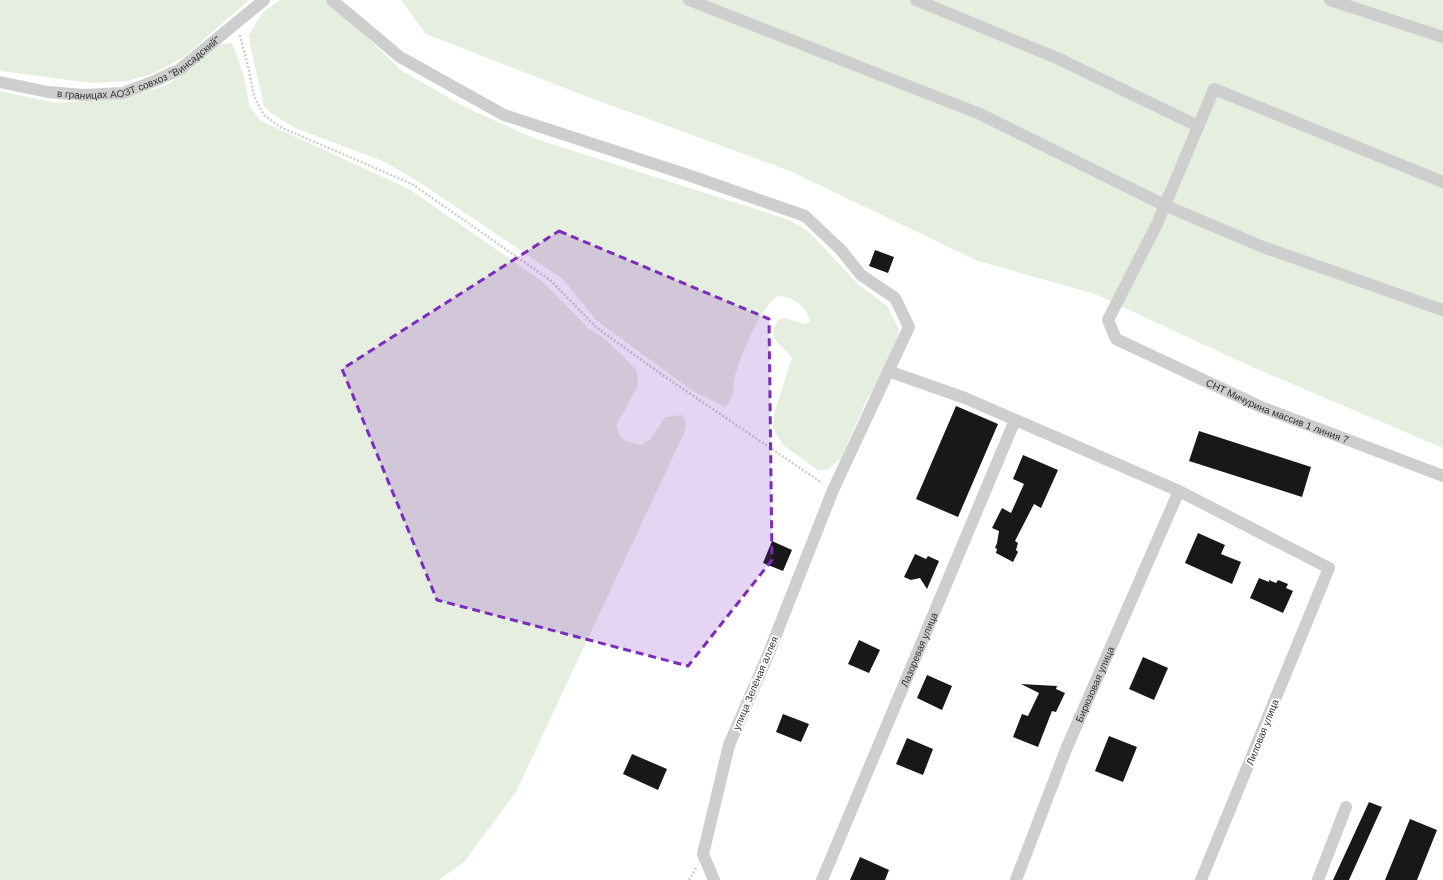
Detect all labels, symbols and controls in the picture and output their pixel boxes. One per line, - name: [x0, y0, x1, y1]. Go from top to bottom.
- street label: в границах АОЗТ совхоз "Винсадский": [57, 33, 223, 101]
- street label: СНТ Мичурина массив 1 линия 7: [1204, 377, 1350, 446]
- street label: Лазоревая улица: [899, 610, 940, 689]
- street label: улица Зелёная аллея: [731, 635, 780, 732]
- street label: Бирюзовая улица: [1074, 644, 1117, 724]
- street label: Лиловая улица: [1244, 697, 1281, 767]

